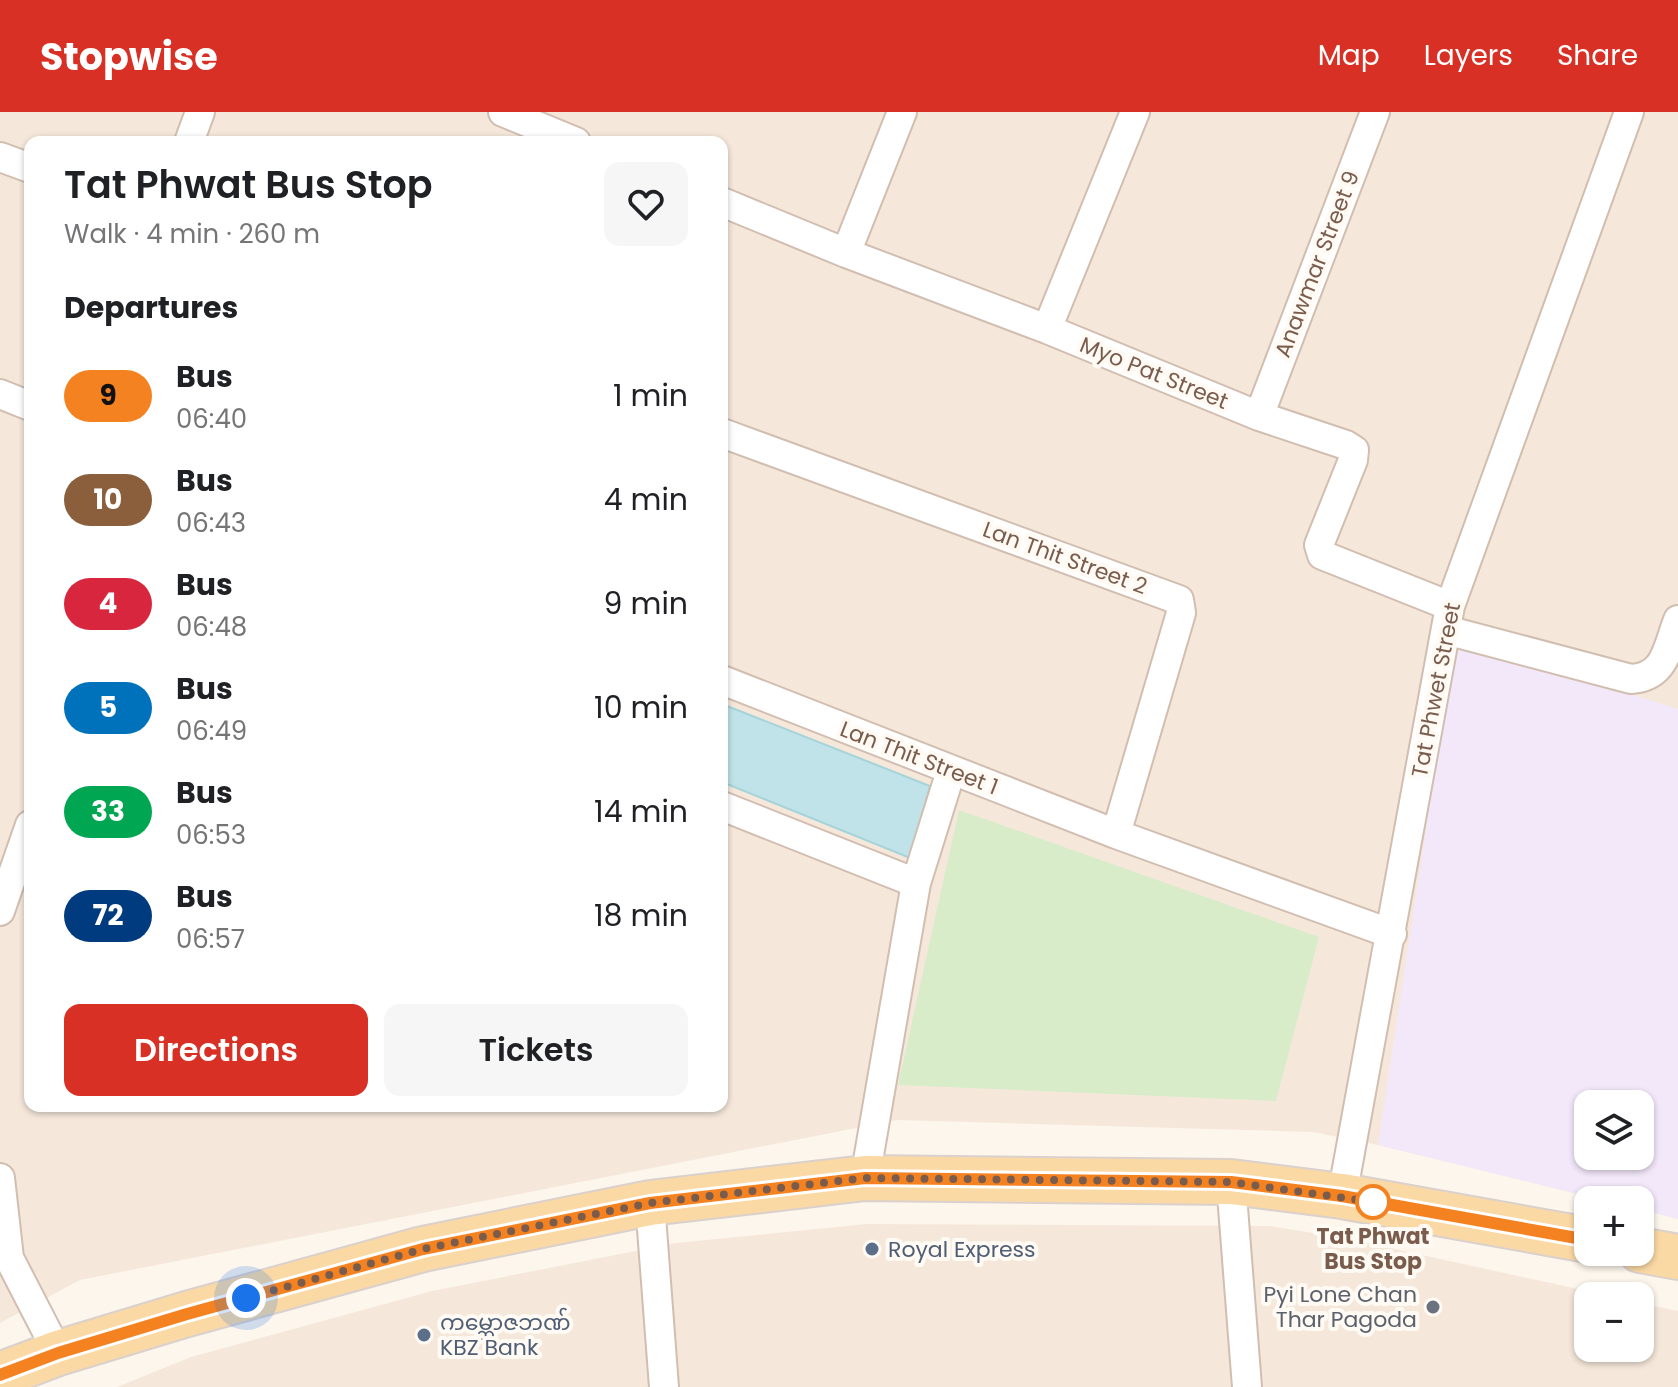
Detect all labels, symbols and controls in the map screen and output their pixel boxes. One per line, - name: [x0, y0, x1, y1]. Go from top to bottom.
- text: Stopwise: [40, 30, 218, 83]
- text: Map: [1318, 36, 1380, 75]
- text: Layers: [1424, 36, 1513, 75]
- text: Share: [1557, 36, 1638, 75]
- text: Tat Phwat Bus Stop: [64, 158, 433, 211]
- button: heart: [604, 162, 688, 246]
- street label: Anawmar Street 9: [1267, 166, 1367, 362]
- text: Walk · 4 min · 260 m: [64, 216, 320, 252]
- text: Departures: [64, 286, 238, 329]
- street label: Myo Pat Street: [1075, 329, 1233, 417]
- text: Bus: [176, 355, 233, 398]
- text: 1 min: [613, 374, 688, 417]
- text: 9: [99, 376, 117, 415]
- text: 06:40: [176, 401, 247, 437]
- text: Bus: [176, 459, 233, 502]
- text: 4 min: [604, 478, 688, 521]
- text: 10: [94, 480, 122, 519]
- text: 06:43: [176, 505, 246, 541]
- street label: Lan Thit Street 2: [979, 514, 1151, 602]
- text: Bus: [176, 563, 233, 606]
- text: 9 min: [604, 582, 688, 625]
- text: 4: [99, 584, 117, 623]
- street label: Tat Phwet Street: [1404, 600, 1468, 780]
- text: 06:48: [176, 609, 247, 645]
- text: Bus: [176, 667, 233, 710]
- text: 10 min: [594, 686, 688, 729]
- text: 5: [99, 688, 117, 727]
- text: 06:49: [176, 713, 247, 749]
- street label: Lan Thit Street 1: [836, 714, 1002, 802]
- text: Bus: [176, 771, 233, 814]
- text: 14 min: [594, 790, 688, 833]
- text: 33: [91, 792, 125, 831]
- text: 06:53: [176, 817, 246, 853]
- text: Bus: [176, 875, 233, 918]
- text: 18 min: [594, 894, 688, 937]
- text: 72: [93, 896, 123, 935]
- text: 06:57: [176, 921, 245, 957]
- button: Directions: [64, 1004, 368, 1096]
- button: Tickets: [384, 1004, 688, 1096]
- map controls: [1574, 1090, 1654, 1362]
- button: layers: [1574, 1090, 1654, 1170]
- marker: Tat Phwat Bus Stop: [1356, 1185, 1390, 1219]
- button: +: [1574, 1186, 1654, 1266]
- place label: Tat Phwat Bus Stop: [1316, 1221, 1430, 1277]
- place label: Royal Express: [888, 1234, 1036, 1265]
- marker: Royal Express: [863, 1240, 881, 1258]
- your location: [226, 1278, 266, 1318]
- place label: Pyi Lone Chan Thar Pagoda: [1263, 1279, 1417, 1335]
- button: −: [1574, 1282, 1654, 1362]
- marker: Pyi Lone Chan Thar Pagoda: [1424, 1298, 1442, 1316]
- place label: ကမ္ဘောဇဘဏ် KBZ Bank: [440, 1307, 571, 1363]
- marker: ကမ္ဘောဇဘဏ် KBZ Bank: [415, 1326, 433, 1344]

